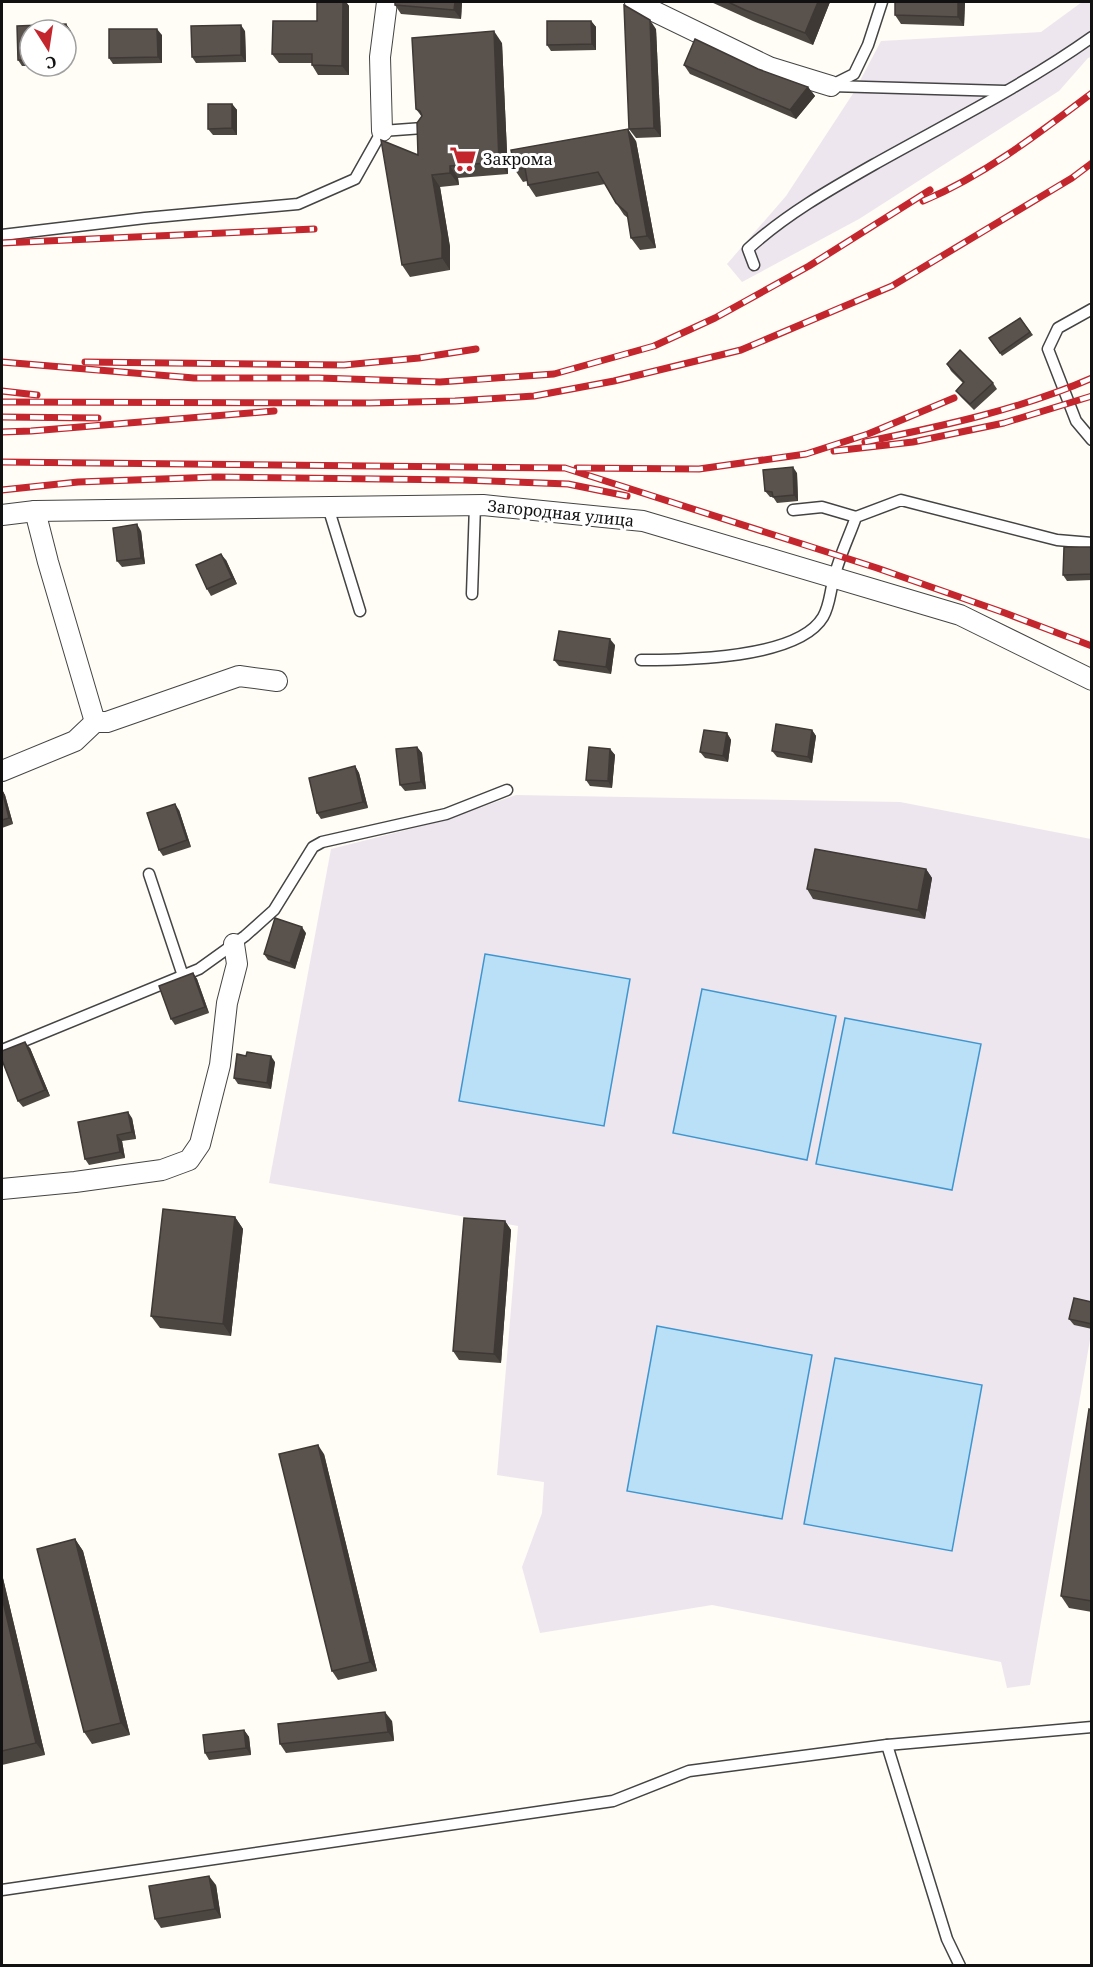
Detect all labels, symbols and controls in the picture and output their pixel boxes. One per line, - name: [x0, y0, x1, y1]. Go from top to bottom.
- north arrow: [18, 18, 78, 78]
- text: С: [44, 51, 59, 75]
- supermarket icon: Закрома: [448, 144, 478, 174]
- place label: Закрома: [483, 148, 553, 170]
- street label: Загородная улица: [487, 494, 635, 532]

